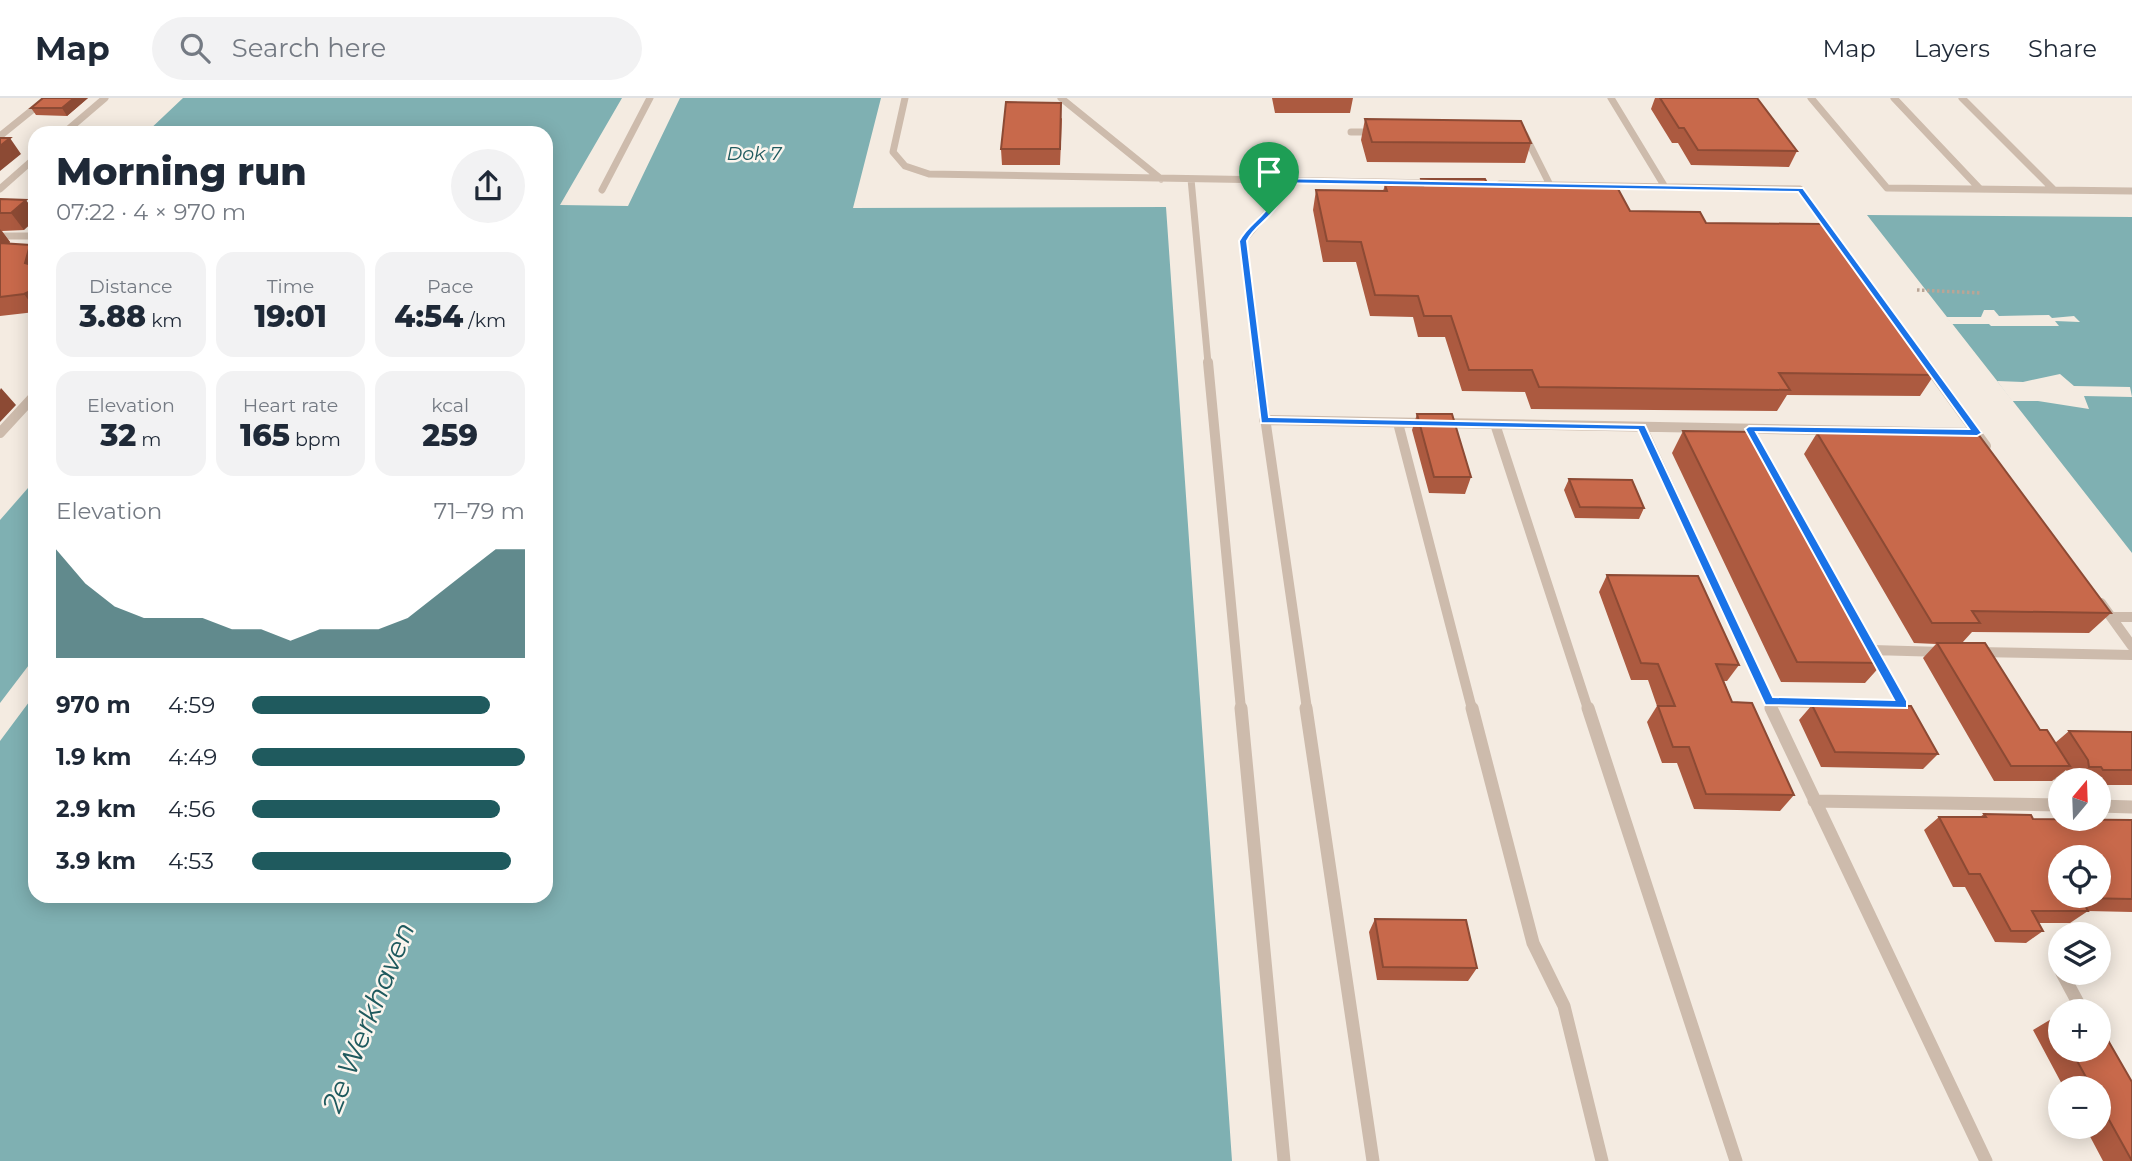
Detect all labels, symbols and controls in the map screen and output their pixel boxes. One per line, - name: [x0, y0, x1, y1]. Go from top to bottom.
- search box: [152, 17, 642, 80]
- text: Map: [35, 28, 110, 68]
- icon: search: [176, 29, 214, 67]
- text: Search here: [232, 32, 386, 64]
- text: Map: [1822, 34, 1876, 63]
- text: Layers: [1914, 34, 1990, 63]
- text: Share: [2028, 34, 2097, 63]
- water label: Dok 7: [726, 142, 783, 165]
- pin: [1239, 142, 1299, 214]
- text: Morning run: [56, 148, 307, 195]
- button: share: [451, 149, 525, 223]
- icon: arrive: [1250, 153, 1288, 191]
- text: 07:22 · 4 × 970 m: [56, 198, 246, 226]
- text: Distance: [89, 275, 173, 298]
- text: Time: [267, 275, 314, 298]
- text: Pace: [427, 275, 473, 298]
- text: 3.88: [79, 298, 146, 335]
- text: 19:01: [254, 298, 327, 335]
- text: 4:54: [394, 298, 463, 335]
- text: km: [146, 309, 183, 332]
- text: /km: [463, 309, 506, 332]
- text: Elevation: [87, 394, 175, 417]
- text: Heart rate: [243, 394, 338, 417]
- text: kcal: [431, 394, 469, 417]
- text: 32: [100, 417, 136, 454]
- text: 165: [240, 417, 290, 454]
- text: 259: [422, 417, 478, 454]
- text: m: [136, 428, 161, 451]
- text: bpm: [290, 428, 341, 451]
- text: Elevation: [56, 497, 162, 525]
- text: 71–79 m: [434, 497, 525, 525]
- text: 970 m: [56, 691, 131, 719]
- text: 4:59: [168, 691, 215, 719]
- text: 1.9 km: [56, 743, 131, 771]
- text: 4:49: [168, 743, 217, 771]
- north arrow: [2048, 768, 2110, 831]
- map controls: [2048, 768, 2111, 1139]
- text: 2.9 km: [56, 795, 136, 823]
- text: 4:56: [168, 795, 215, 823]
- button: locate: [2048, 845, 2111, 908]
- text: 3.9 km: [56, 847, 136, 875]
- text: 4:53: [168, 847, 214, 875]
- water label: 2e Werkhaven: [314, 917, 422, 1118]
- button: layers: [2048, 922, 2111, 985]
- button: +: [2048, 999, 2111, 1062]
- button: −: [2048, 1076, 2111, 1139]

